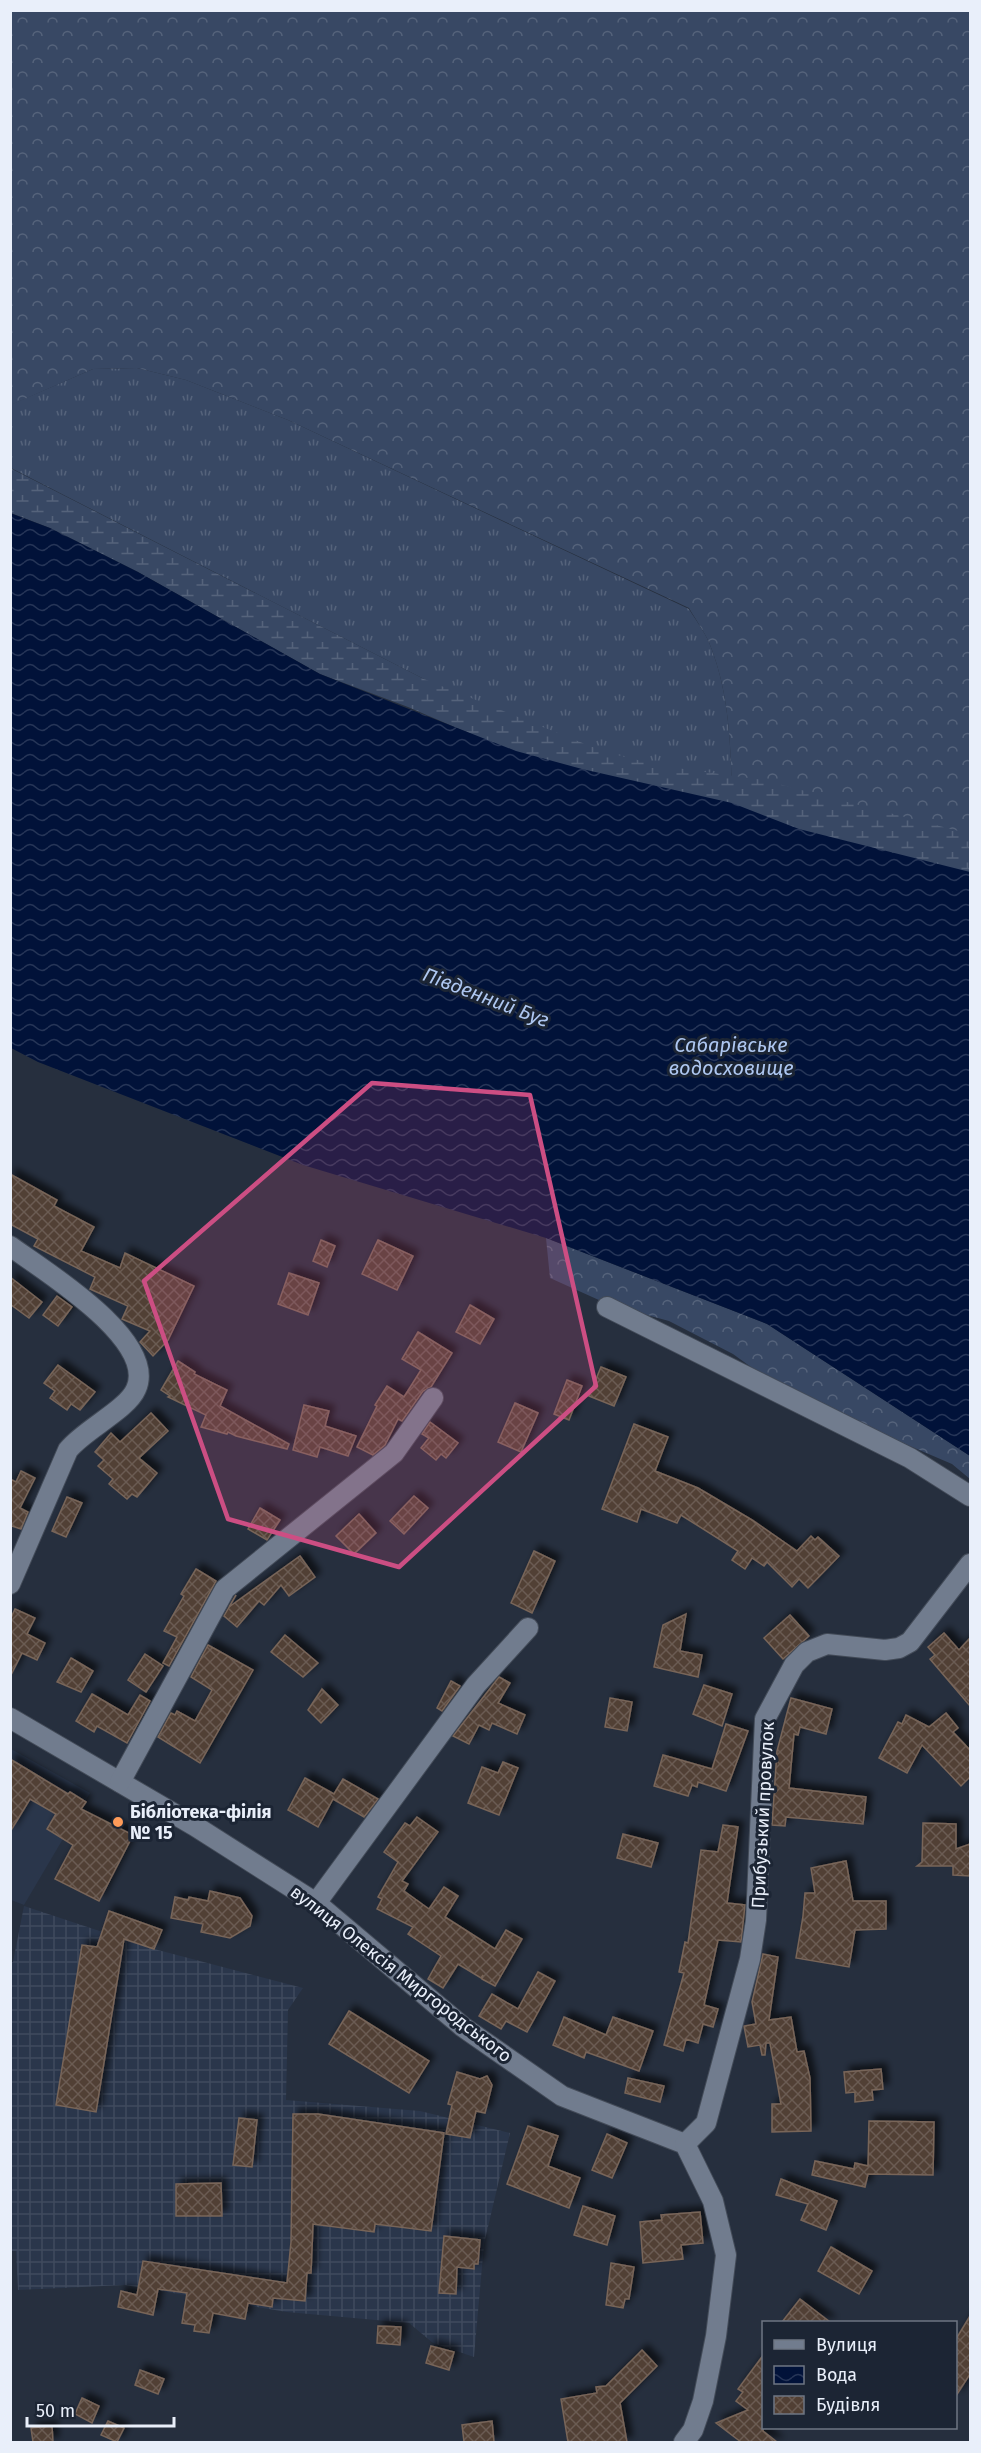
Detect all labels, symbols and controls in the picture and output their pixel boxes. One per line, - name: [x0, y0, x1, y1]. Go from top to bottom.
- water label: Південний Буг: [419, 962, 553, 1032]
- water label: Сабарівське водосховище: [668, 1033, 794, 1080]
- street label: Прибузький провулок: [747, 1720, 779, 1909]
- place label: Бібліотека-філія № 15: [130, 1801, 272, 1844]
- marker: Бібліотека-філія № 15: [111, 1815, 125, 1829]
- street label: вулиця Олексія Миргородського: [286, 1881, 516, 2067]
- legend: [762, 2321, 957, 2429]
- text: Вулиця: [816, 2334, 877, 2356]
- text: Вода: [816, 2364, 857, 2386]
- scale bar: [27, 2390, 174, 2428]
- text: Будівля: [816, 2394, 880, 2416]
- text: 50 m: [36, 2400, 75, 2422]

